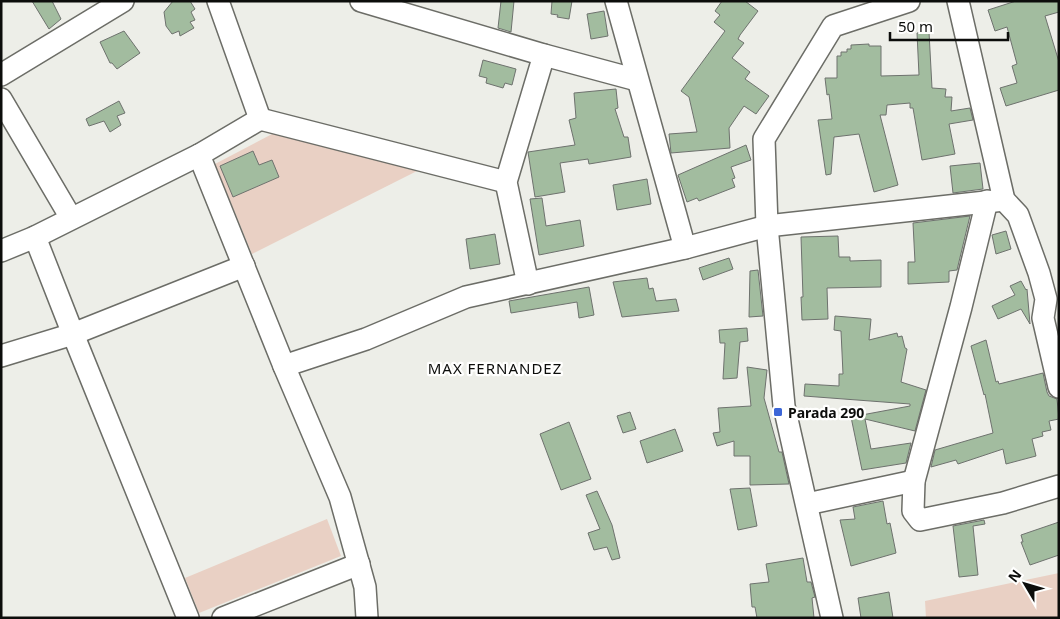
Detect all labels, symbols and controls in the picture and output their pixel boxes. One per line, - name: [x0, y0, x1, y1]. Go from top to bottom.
- scale bar: [890, 10, 1008, 42]
- text: 50 m: [898, 16, 933, 36]
- district label: MAX FERNANDEZ: [428, 358, 562, 378]
- place label: Parada 290: [788, 403, 864, 422]
- marker: Parada 290: [772, 406, 784, 418]
- north arrow: [1000, 559, 1050, 609]
- text: N: [1003, 565, 1025, 586]

